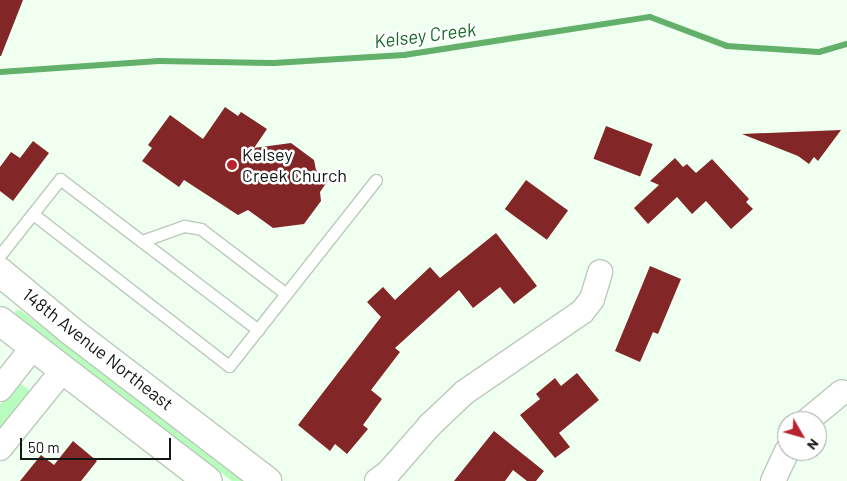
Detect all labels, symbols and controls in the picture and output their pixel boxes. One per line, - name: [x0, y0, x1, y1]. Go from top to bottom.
- water label: Kelsey Creek: [373, 17, 477, 53]
- place label: Kelsey Creek Church: [242, 144, 347, 186]
- marker: Kelsey Creek Church: [226, 159, 238, 171]
- street label: 148th Avenue Northeast: [18, 284, 178, 414]
- north arrow: [777, 411, 827, 461]
- scale bar: [22, 428, 174, 460]
- text: N: [804, 436, 823, 454]
- text: 50 m: [28, 438, 60, 456]

